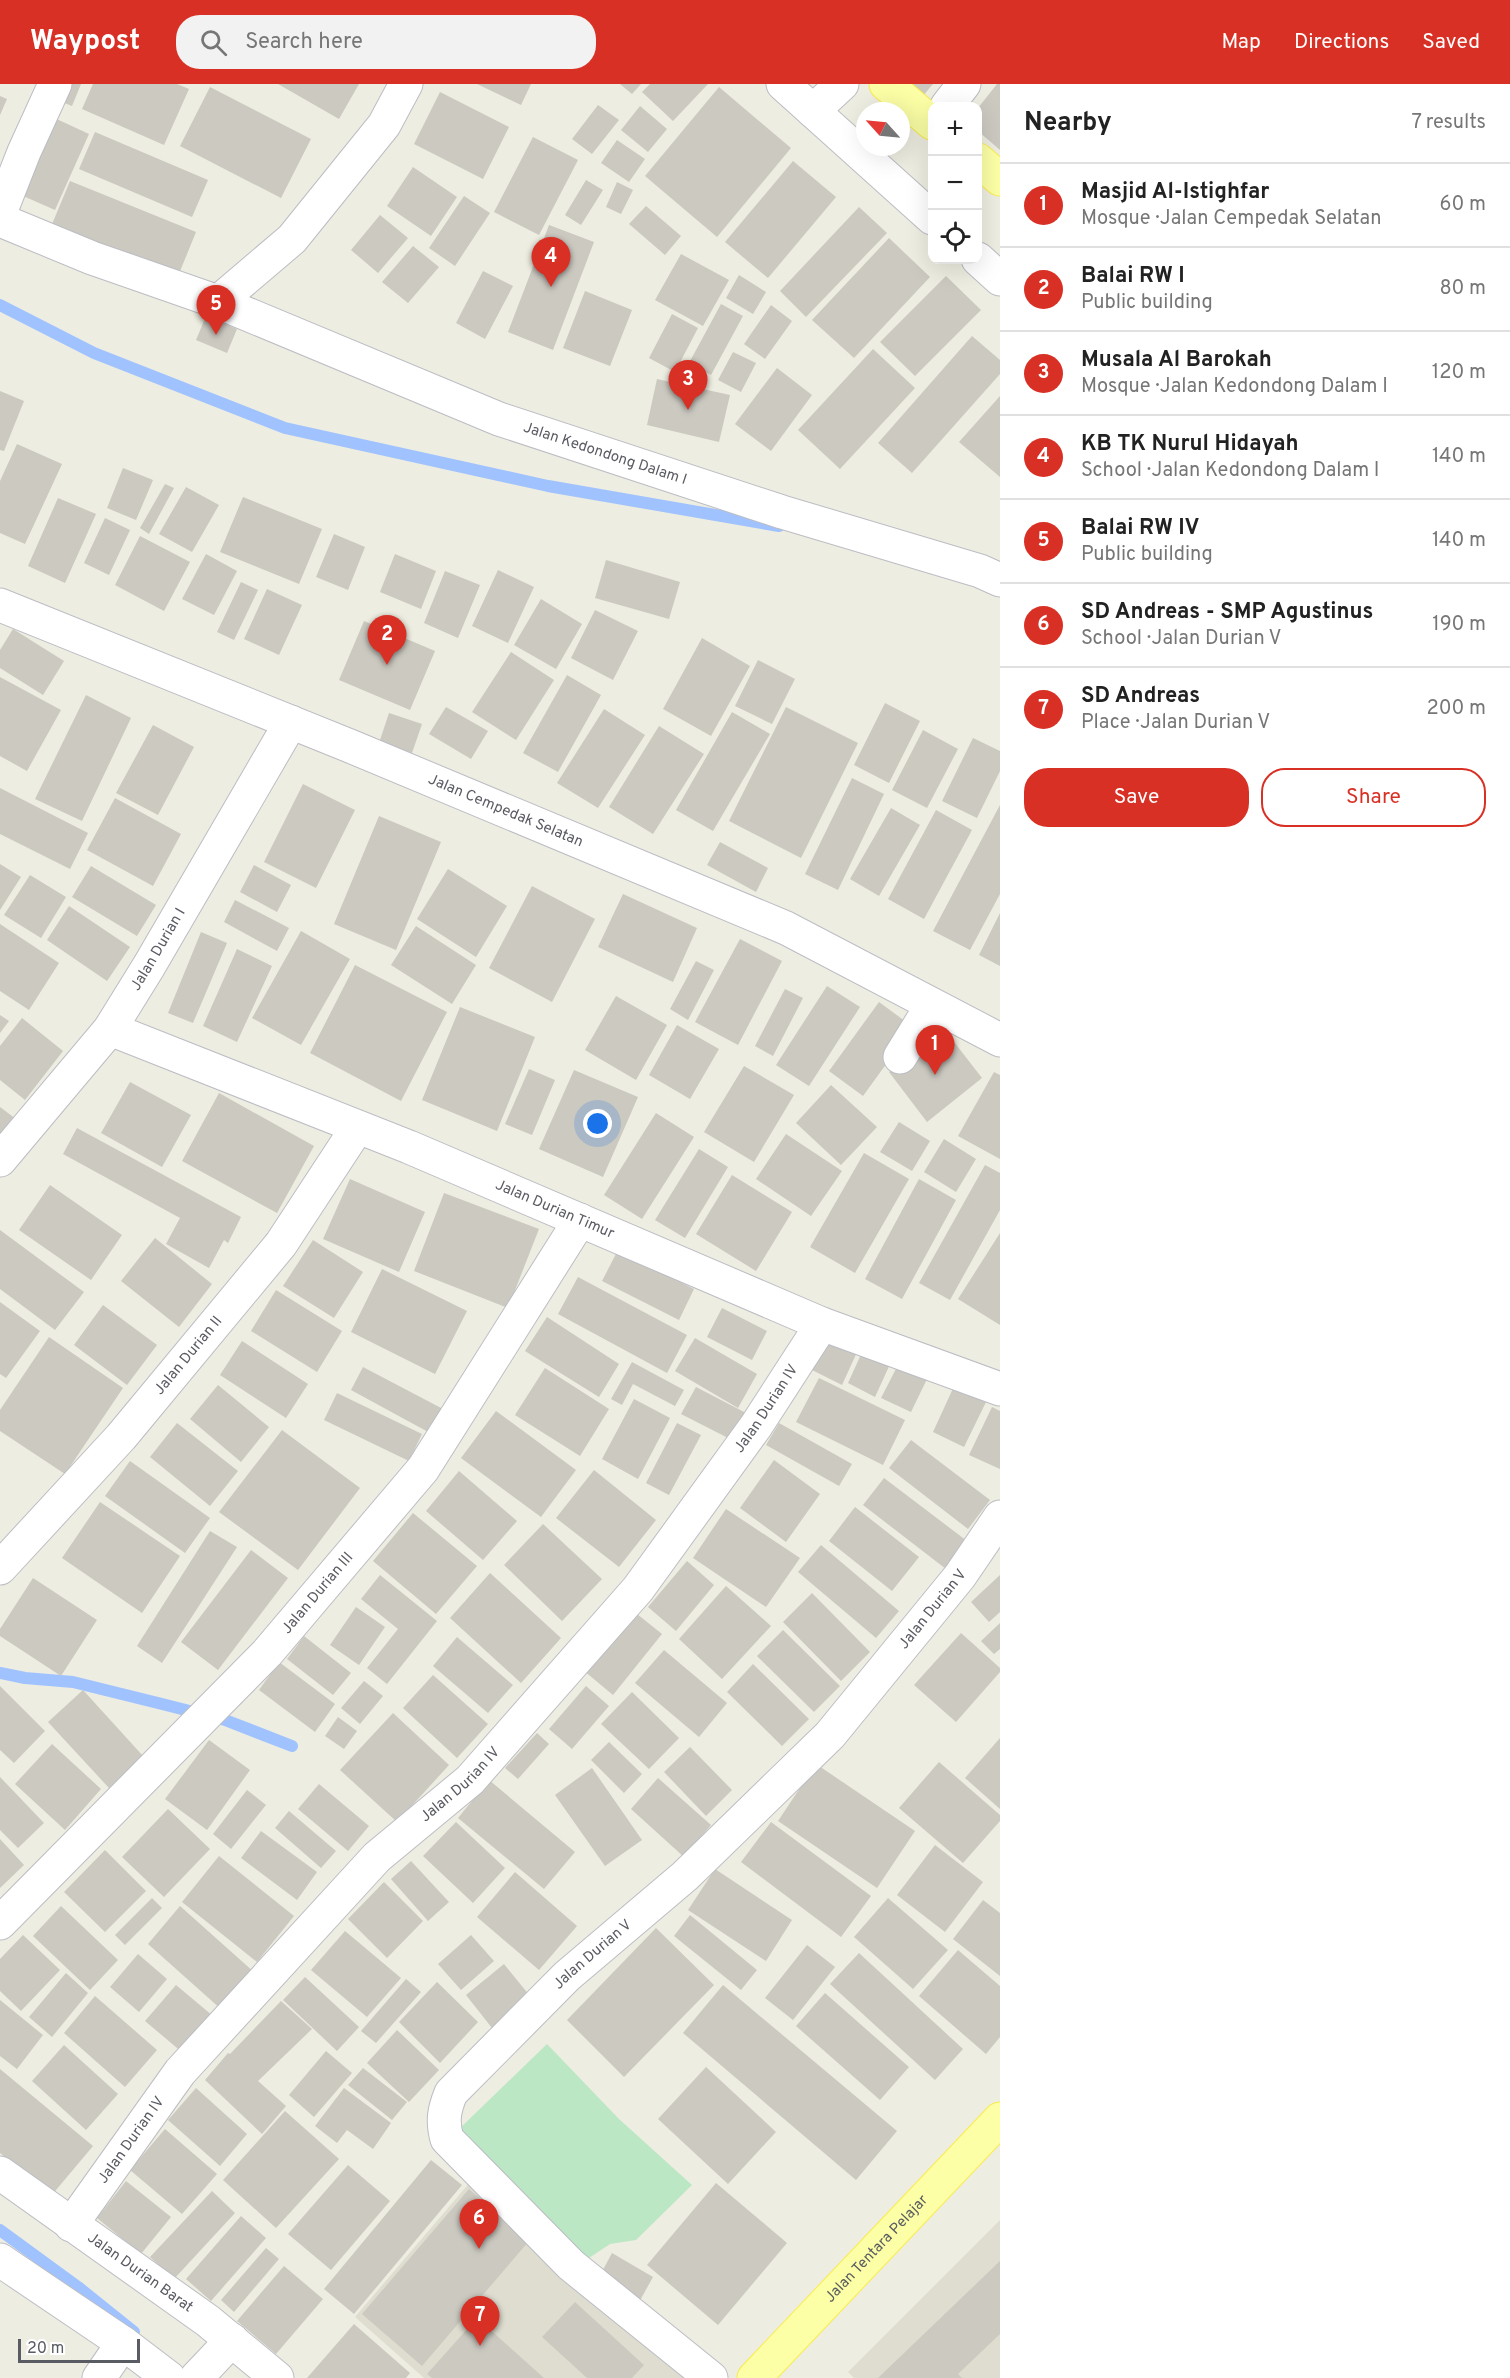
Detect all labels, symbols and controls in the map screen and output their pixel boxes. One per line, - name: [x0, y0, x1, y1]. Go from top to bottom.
- search box: [176, 15, 596, 69]
- text: Waypost: [30, 24, 140, 60]
- icon: search: [197, 26, 230, 59]
- text: Search here: [245, 29, 363, 56]
- text: Map: [1221, 29, 1261, 56]
- text: Directions: [1294, 29, 1389, 56]
- text: Saved: [1422, 29, 1480, 56]
- north arrow: [856, 102, 910, 156]
- map controls: [928, 102, 982, 264]
- button: +: [928, 102, 982, 156]
- text: Nearby: [1024, 107, 1112, 140]
- text: 7 results: [1411, 110, 1486, 136]
- button: −: [928, 156, 982, 210]
- text: Masjid Al-Istighfar: [1081, 179, 1269, 206]
- text: 1: [1040, 192, 1048, 218]
- text: 60 m: [1440, 192, 1486, 218]
- text: Mosque · Jalan Cempedak Selatan: [1081, 206, 1382, 232]
- button: locate: [928, 210, 982, 264]
- pin: 4: [532, 238, 570, 287]
- text: Balai RW I: [1081, 263, 1185, 290]
- text: 2: [1037, 276, 1050, 302]
- text: 80 m: [1440, 276, 1486, 302]
- pin: 5: [196, 286, 236, 335]
- text: Public building: [1081, 290, 1213, 316]
- text: Musala Al Barokah: [1081, 347, 1272, 374]
- pin: 3: [668, 360, 708, 410]
- text: 3: [1038, 360, 1050, 386]
- text: 120 m: [1432, 360, 1486, 386]
- text: Mosque · Jalan Kedondong Dalam I: [1081, 374, 1388, 400]
- street label: Jalan Kedondong Dalam I: [521, 418, 689, 490]
- text: KB TK Nurul Hidayah: [1081, 431, 1299, 458]
- text: 4: [1037, 444, 1050, 470]
- text: 140 m: [1432, 444, 1486, 470]
- text: School · Jalan Kedondong Dalam I: [1081, 458, 1380, 484]
- text: Balai RW IV: [1081, 515, 1199, 542]
- text: 5: [1037, 528, 1050, 554]
- text: 140 m: [1432, 528, 1486, 554]
- text: Public building: [1081, 542, 1213, 568]
- text: SD Andreas - SMP Agustinus: [1081, 599, 1373, 626]
- text: 6: [1037, 612, 1050, 638]
- text: 190 m: [1432, 612, 1486, 638]
- pin: 2: [368, 616, 406, 665]
- text: School · Jalan Durian V: [1081, 626, 1282, 652]
- text: SD Andreas: [1081, 683, 1200, 710]
- text: 7: [1038, 696, 1049, 722]
- text: 200 m: [1427, 696, 1486, 722]
- text: Place · Jalan Durian V: [1081, 710, 1270, 736]
- button: Save: [1024, 768, 1249, 827]
- button: Share: [1261, 768, 1486, 827]
- street label: Jalan Cempedak Selatan: [425, 770, 586, 852]
- street label: Jalan Durian I: [126, 905, 190, 994]
- pin: 1: [916, 1026, 954, 1075]
- your location: [583, 1109, 612, 1138]
- street label: Jalan Durian Timur: [492, 1176, 617, 1243]
- street label: Jalan Durian II: [150, 1312, 227, 1399]
- street label: Jalan Durian IV: [730, 1361, 803, 1457]
- street label: Jalan Durian III: [278, 1549, 358, 1638]
- street label: Jalan Durian V: [895, 1566, 971, 1653]
- street label: Jalan Durian IV: [417, 1743, 504, 1827]
- street label: Jalan Durian V: [549, 1915, 636, 1994]
- street label: Jalan Durian IV: [94, 2093, 169, 2188]
- street label: Jalan Tentara Pelajar: [821, 2191, 932, 2307]
- pin: 6: [460, 2200, 498, 2249]
- street label: Jalan Durian Barat: [83, 2229, 197, 2317]
- pin: 7: [460, 2296, 500, 2346]
- scale bar: [18, 2336, 140, 2364]
- text: 20 m: [27, 2339, 64, 2359]

